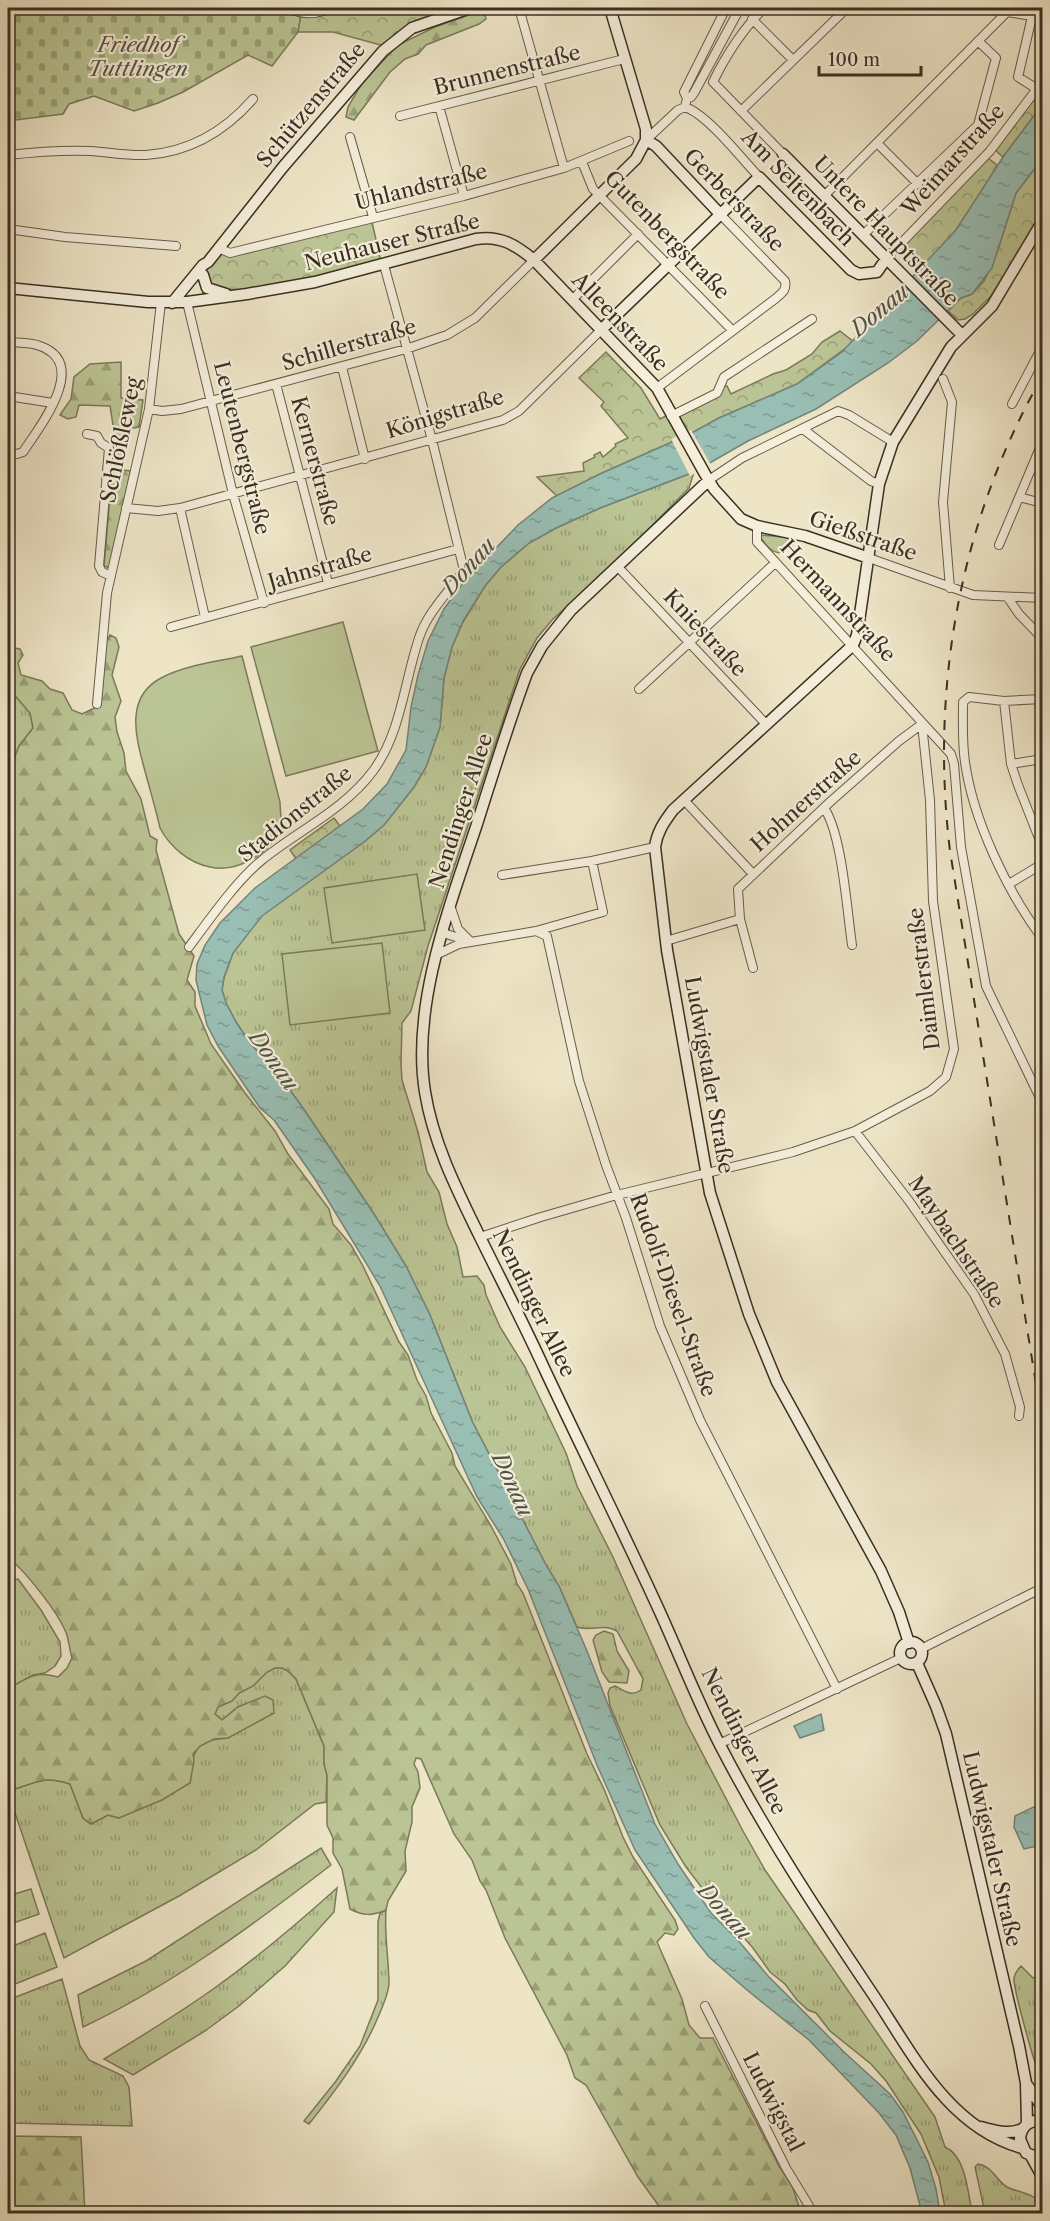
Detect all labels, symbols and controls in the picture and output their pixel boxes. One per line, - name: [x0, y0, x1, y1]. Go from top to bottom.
- park label: Friedhof Tuttlingen: [88, 32, 188, 81]
- street label: Schützenstraße: [251, 37, 370, 172]
- street label: Brunnenstraße: [431, 39, 583, 100]
- scale bar: [819, 39, 921, 77]
- text: 100 m: [828, 49, 880, 71]
- street label: Weimarstraße: [895, 99, 1009, 221]
- street label: Am Seltenbach: [736, 124, 860, 251]
- street label: Gerberstraße: [679, 143, 790, 256]
- street label: Untere Hauptstraße: [808, 150, 964, 311]
- street label: Uhlandstraße: [352, 158, 490, 215]
- street label: Gutenbergstraße: [600, 165, 735, 304]
- street label: Neuhauser Straße: [302, 208, 482, 275]
- street label: Alleenstraße: [566, 266, 674, 376]
- water label: Donau: [843, 278, 915, 344]
- street label: Schillerstraße: [279, 313, 419, 376]
- street label: Leutenbergstraße: [209, 359, 276, 537]
- street label: Schlößleweg: [95, 374, 146, 505]
- street label: Königstraße: [383, 384, 507, 443]
- street label: Kernerstraße: [286, 394, 345, 528]
- street label: Gießstraße: [806, 505, 920, 566]
- water label: Donau: [434, 531, 502, 602]
- street label: Hermannstraße: [775, 534, 901, 667]
- street label: Jahnstraße: [262, 541, 375, 595]
- street label: Kniestraße: [659, 584, 752, 682]
- street label: Nendinger Allee: [424, 730, 497, 892]
- street label: Hohnerstraße: [745, 745, 866, 857]
- street label: Stadionstraße: [233, 760, 357, 867]
- street label: Daimlerstraße: [902, 906, 945, 1052]
- street label: Ludwigstaler Straße: [680, 974, 739, 1175]
- water label: Donau: [242, 1023, 305, 1097]
- street label: Maybachstraße: [903, 1171, 1010, 1312]
- street label: Rudolf-Diesel-Straße: [625, 1190, 722, 1400]
- street label: Nendinger Allee: [488, 1225, 581, 1381]
- water label: Donau: [485, 1446, 540, 1522]
- street label: Nendinger Allee: [697, 1663, 792, 1818]
- street label: Ludwigstaler Straße: [958, 1749, 1027, 1949]
- water label: Donau: [691, 1876, 758, 1946]
- street label: Ludwigstal: [738, 2048, 809, 2156]

